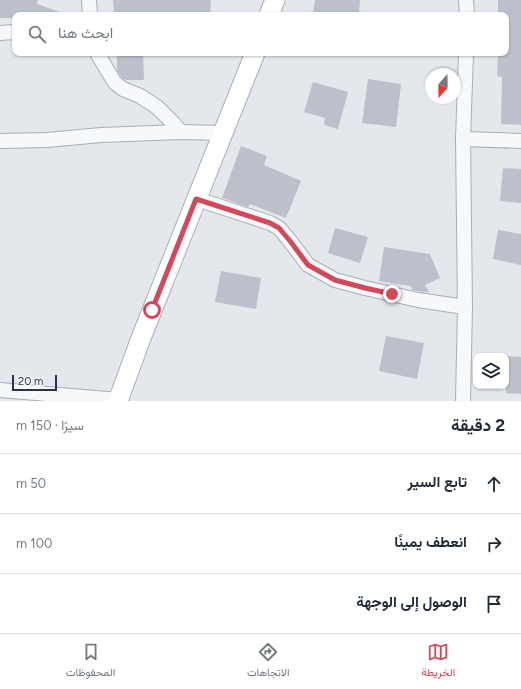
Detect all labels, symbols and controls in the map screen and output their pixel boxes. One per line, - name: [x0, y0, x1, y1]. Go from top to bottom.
- search box: [12, 12, 509, 56]
- icon: search: [26, 23, 48, 45]
- text: ابحث هنا: [58, 24, 113, 42]
- north arrow: [425, 68, 461, 104]
- route end: [383, 285, 401, 303]
- route start: [143, 301, 161, 319]
- map controls: [473, 353, 509, 389]
- button: layers: [473, 353, 509, 389]
- scale bar: [12, 373, 57, 392]
- text: 20 m: [18, 375, 43, 388]
- text: 2 دقيقة: [451, 415, 505, 435]
- text: سيرًا · 150 m: [16, 418, 84, 433]
- text: تابع السير: [407, 473, 467, 491]
- icon: ahead: [483, 473, 505, 495]
- text: 50 m: [16, 476, 46, 491]
- text: انعطف يمينًا: [394, 533, 467, 551]
- icon: right: [483, 533, 505, 555]
- text: 100 m: [16, 536, 52, 551]
- text: الوصول إلى الوجهة: [356, 593, 467, 611]
- icon: arrive: [483, 593, 505, 615]
- tab: المحفوظات: [66, 641, 115, 682]
- tab: الاتجاهات: [247, 641, 290, 682]
- tab: الخريطة: [421, 641, 455, 682]

